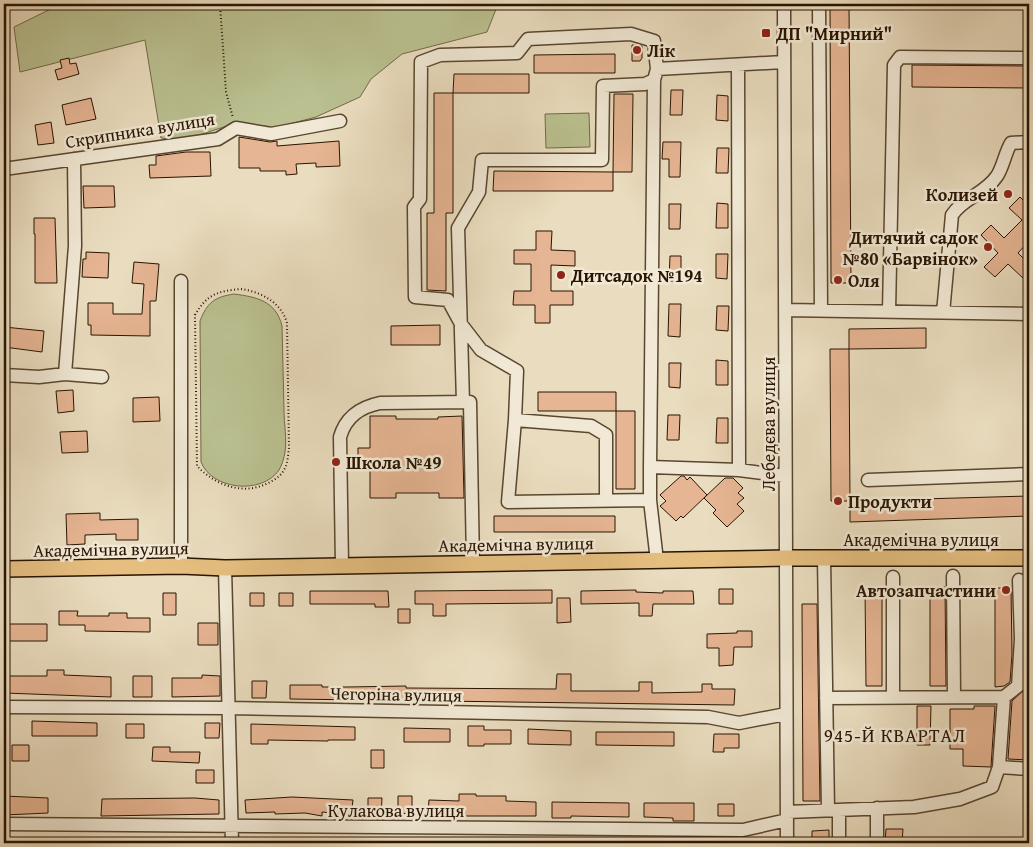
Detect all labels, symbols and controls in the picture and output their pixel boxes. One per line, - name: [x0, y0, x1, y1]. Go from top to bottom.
- place label: ДП "Мирний": [775, 20, 892, 47]
- marker: ДП "Мирний": [760, 27, 772, 39]
- place label: Лік: [647, 37, 676, 64]
- marker: Лік: [631, 44, 643, 56]
- street label: Скрипника вулиця: [63, 105, 217, 155]
- place label: Колизей: [926, 181, 998, 208]
- marker: Колизей: [1002, 188, 1014, 200]
- place label: Дитячий садок №80 «Барвінок»: [842, 224, 979, 272]
- marker: Дитячий садок №80 «Барвінок»: [982, 241, 994, 253]
- place label: Дитсадок №194: [570, 262, 703, 289]
- place label: Оля: [848, 267, 880, 294]
- marker: Дитсадок №194: [555, 269, 567, 281]
- marker: Оля: [832, 274, 844, 286]
- street label: Лебедєва вулиця: [755, 357, 782, 491]
- place label: Школа №49: [346, 449, 442, 476]
- marker: Школа №49: [330, 456, 342, 468]
- place label: Продукти: [848, 488, 932, 515]
- marker: Продукти: [832, 495, 844, 507]
- street label: Академічна вулиця: [843, 526, 999, 553]
- street label: Академічна вулиця: [438, 529, 594, 559]
- street label: Академічна вулиця: [33, 534, 189, 564]
- place label: Автозапчастини: [856, 577, 996, 604]
- marker: Автозапчастини: [1000, 584, 1012, 596]
- street label: Чегоріна вулиця: [330, 679, 462, 709]
- district label: 945-Й КВАРТАЛ: [824, 721, 966, 749]
- street label: Кулакова вулиця: [328, 797, 464, 824]

